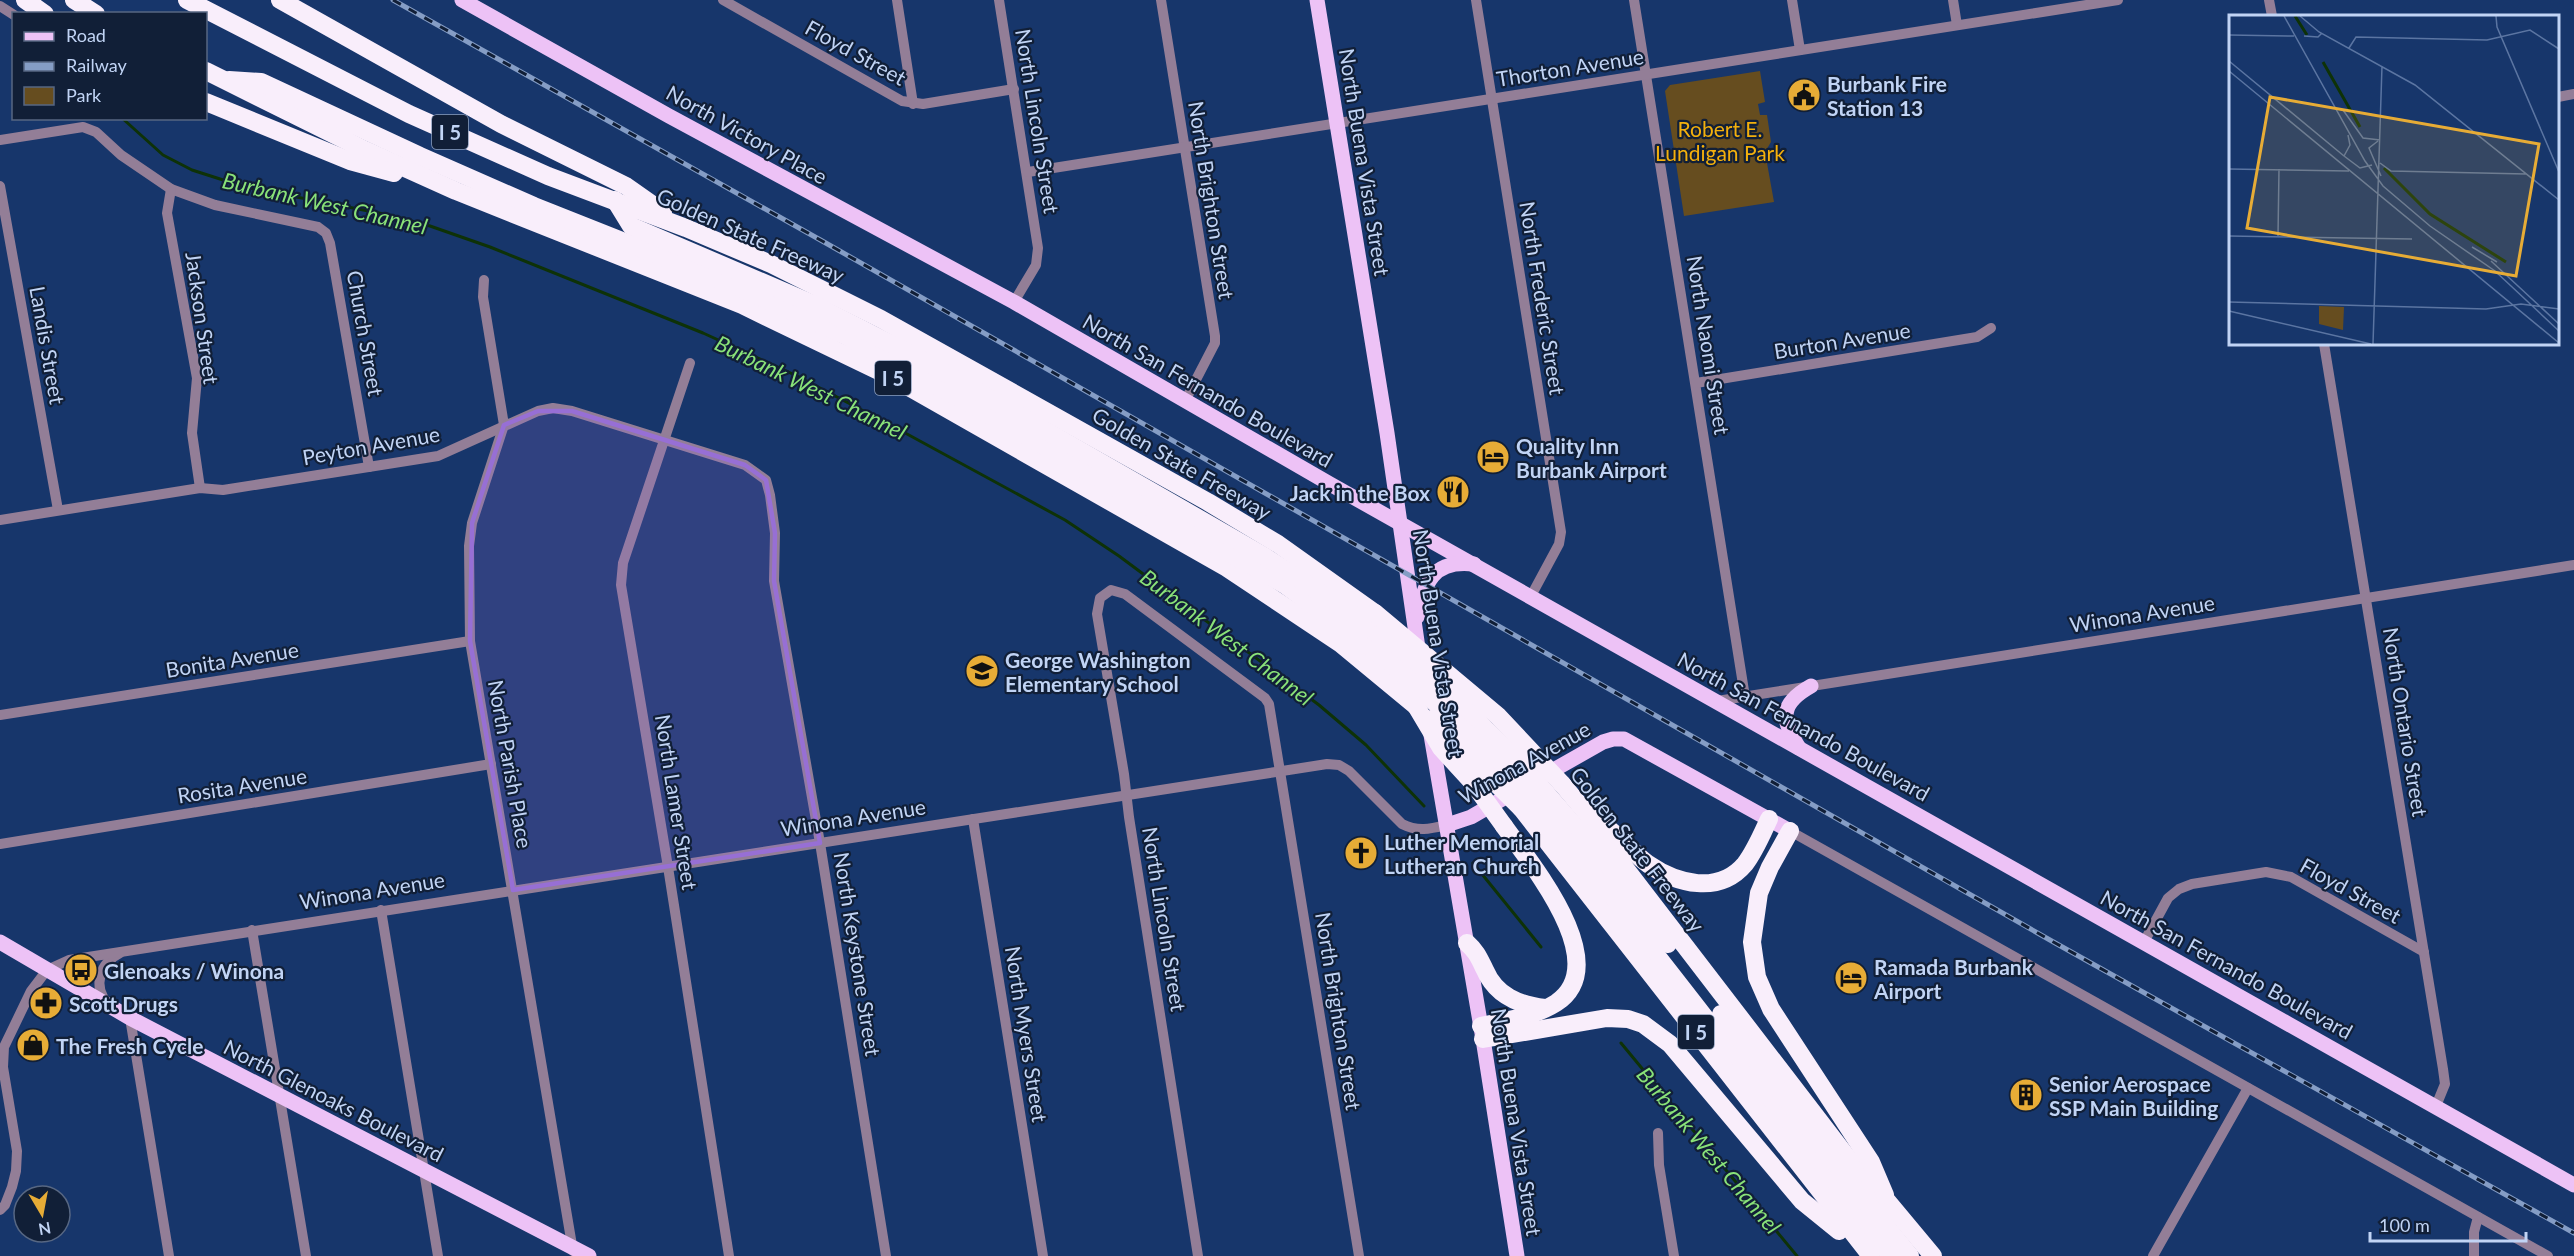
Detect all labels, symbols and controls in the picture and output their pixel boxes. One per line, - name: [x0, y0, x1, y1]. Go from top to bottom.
- legend: [12, 12, 207, 120]
- street label: Floyd Street: [801, 14, 911, 90]
- inset map: [2229, 15, 2559, 345]
- text: Road: [66, 24, 106, 46]
- street label: North Lincoln Street: [1011, 27, 1065, 216]
- street label: Thorton Avenue: [1495, 43, 1645, 91]
- street label: North Buena Vista Street: [1335, 47, 1395, 278]
- text: Railway: [66, 54, 127, 76]
- place label: Burbank Fire Station 13: [1827, 71, 1947, 120]
- public building icon: Burbank Fire Station 13: [1786, 77, 1822, 113]
- street label: North Victory Place: [662, 79, 832, 189]
- text: Park: [66, 84, 102, 106]
- street label: North Brighton Street: [1184, 99, 1240, 301]
- road number: I 5: [432, 115, 468, 149]
- park label: Robert E. Lundigan Park: [1655, 116, 1785, 165]
- water label: Burbank West Channel: [220, 166, 430, 240]
- street label: Golden State Freeway: [653, 182, 849, 288]
- street label: North Frederic Street: [1515, 200, 1571, 397]
- street label: Jackson Street: [181, 250, 225, 386]
- street label: North Naomi Street: [1683, 254, 1736, 437]
- street label: Church Street: [343, 268, 389, 398]
- street label: Landis Street: [25, 284, 71, 406]
- street label: North San Fernando Boulevard: [1079, 308, 1337, 472]
- street label: Burton Avenue: [1772, 317, 1912, 363]
- water label: Burbank West Channel: [711, 329, 911, 445]
- road number: I 5: [875, 361, 911, 395]
- street label: Golden State Freeway: [1088, 402, 1276, 524]
- street label: Peyton Avenue: [300, 421, 442, 469]
- place label: Quality Inn Burbank Airport: [1516, 433, 1667, 482]
- hotel icon: Quality Inn Burbank Airport: [1475, 439, 1511, 475]
- restaurant icon: Jack in the Box: [1435, 474, 1471, 510]
- place label: Jack in the Box: [1290, 480, 1430, 505]
- street label: North Buena Vista Street: [1409, 528, 1469, 759]
- water label: Burbank West Channel: [1135, 563, 1319, 711]
- street label: Winona Avenue: [2068, 589, 2216, 637]
- street label: North Ontario Street: [2379, 626, 2433, 819]
- street label: Bonita Avenue: [164, 636, 300, 682]
- street label: North San Fernando Boulevard: [1674, 646, 1934, 806]
- place label: George Washington Elementary School: [1005, 647, 1191, 696]
- school or university icon: George Washington Elementary School: [964, 653, 1000, 689]
- street label: North Parish Place: [484, 678, 538, 850]
- street label: North Lamer Street: [651, 712, 703, 892]
- street label: Winona Avenue: [1454, 716, 1594, 808]
- street label: Rosita Avenue: [176, 762, 308, 808]
- street label: Golden State Freeway: [1566, 762, 1710, 937]
- street label: Winona Avenue: [779, 793, 927, 841]
- street label: North Lincoln Street: [1138, 825, 1192, 1014]
- place label: Luther Memorial Lutheran Church: [1384, 829, 1540, 878]
- church icon: Luther Memorial Lutheran Church: [1343, 835, 1379, 871]
- street label: North Keystone Street: [830, 850, 887, 1058]
- street label: Floyd Street: [2296, 852, 2406, 928]
- street label: Winona Avenue: [298, 866, 446, 914]
- street label: North San Fernando Boulevard: [2097, 884, 2357, 1044]
- street label: North Brighton Street: [1311, 910, 1367, 1112]
- street label: North Myers Street: [1001, 944, 1053, 1124]
- bus stop icon: Glenoaks / Winona: [63, 952, 99, 988]
- place label: Ramada Burbank Airport: [1873, 954, 2034, 1003]
- place label: Glenoaks / Winona: [104, 958, 284, 983]
- hotel icon: Ramada Burbank Airport: [1833, 960, 1869, 996]
- pharmacy icon: Scott Drugs: [28, 985, 64, 1021]
- place label: Scott Drugs: [69, 991, 178, 1016]
- street label: North Buena Vista Street: [1487, 1007, 1547, 1238]
- road number: I 5: [1678, 1015, 1714, 1049]
- shop icon: The Fresh Cycle: [15, 1027, 51, 1063]
- place label: The Fresh Cycle: [56, 1033, 203, 1058]
- street label: North Glenoaks Boulevard: [220, 1034, 448, 1166]
- water label: Burbank West Channel: [1631, 1061, 1787, 1239]
- place label: Senior Aerospace SSP Main Building: [2049, 1071, 2218, 1120]
- building icon: Senior Aerospace SSP Main Building: [2008, 1077, 2044, 1113]
- north arrow: [12, 1184, 72, 1244]
- scale bar: [2370, 1205, 2526, 1243]
- text: 100 m: [2379, 1214, 2430, 1236]
- text: N: [37, 1219, 52, 1240]

